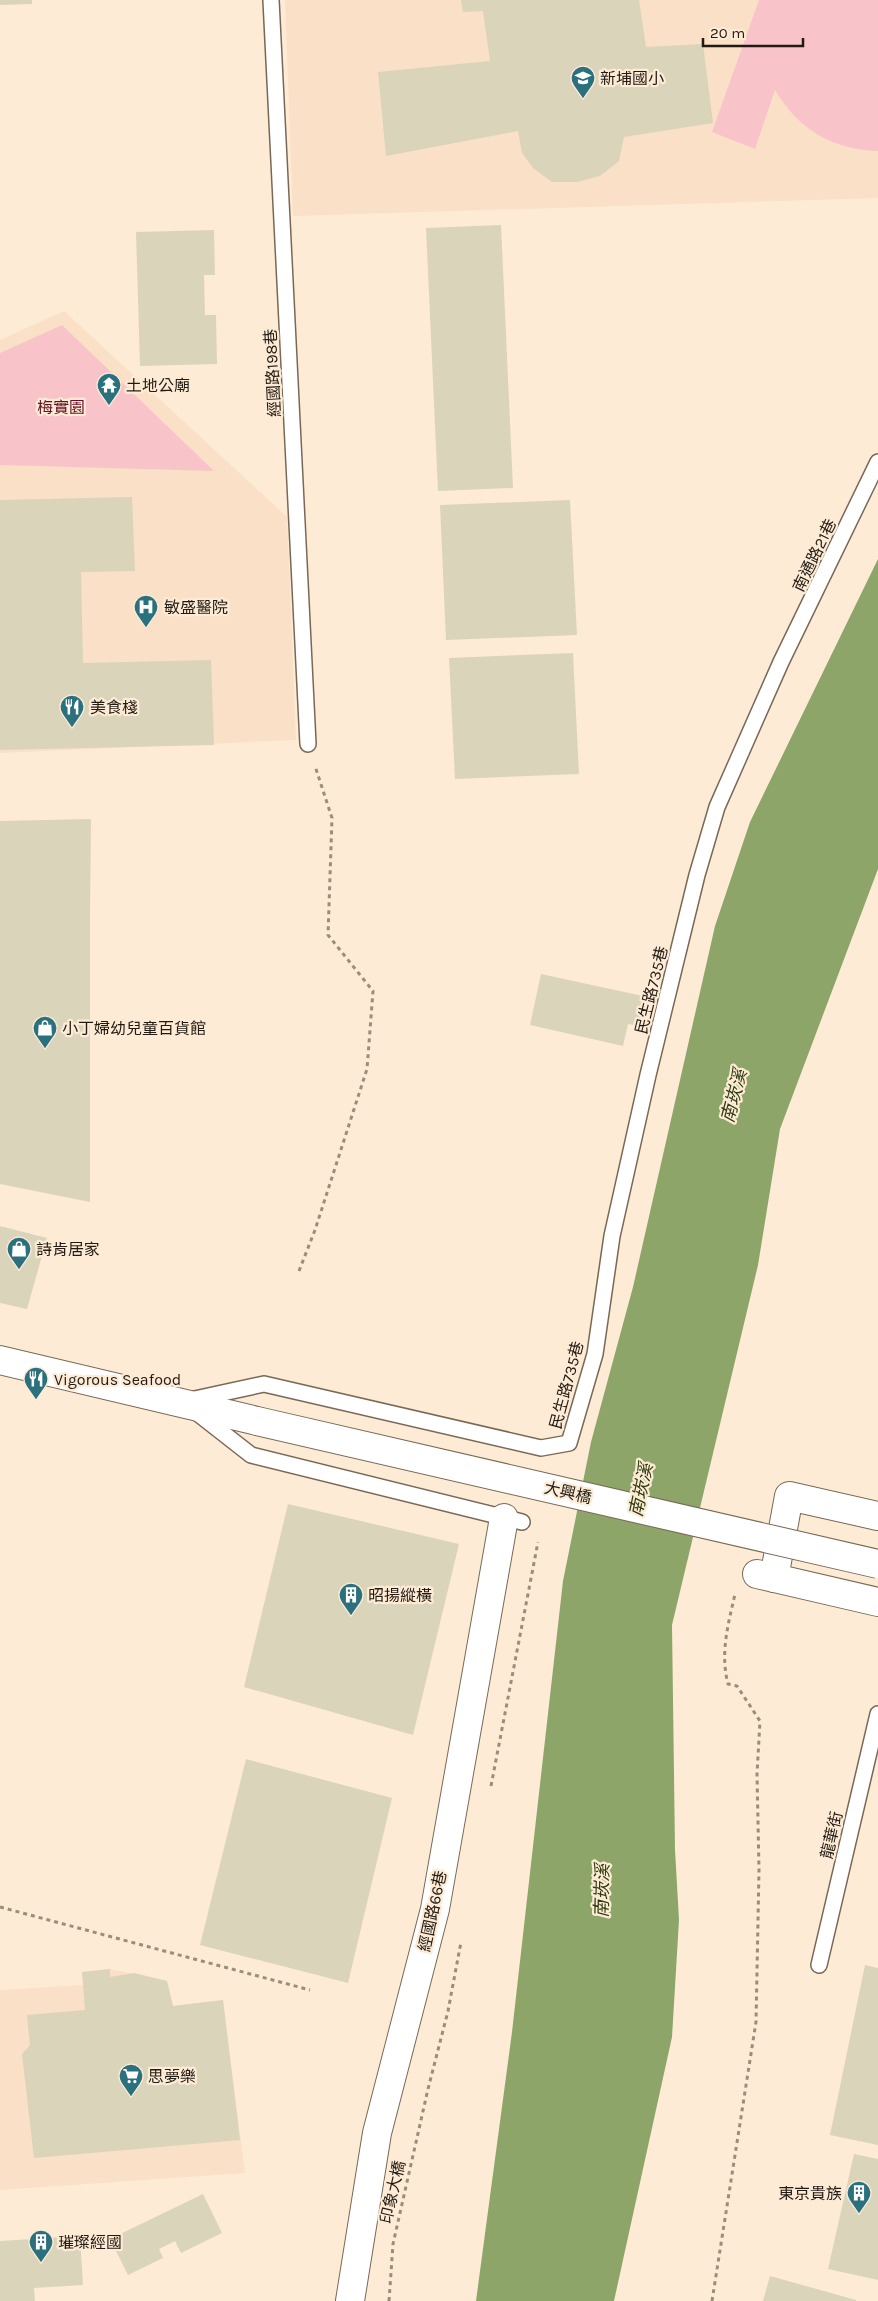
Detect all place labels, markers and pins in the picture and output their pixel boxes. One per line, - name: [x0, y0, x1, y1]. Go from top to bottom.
- school or university icon: 新埔國小: [570, 65, 596, 99]
- place label: 新埔國小: [600, 69, 664, 88]
- temple icon: 土地公廟: [96, 372, 122, 406]
- place label: 土地公廟: [126, 376, 190, 395]
- hospital icon: 敏盛醫院: [133, 594, 159, 628]
- place label: 敏盛醫院: [164, 598, 228, 617]
- restaurant icon: 美食棧: [59, 694, 85, 728]
- place label: 美食棧: [90, 698, 138, 717]
- shop icon: 小丁婦幼兒童百貨館: [32, 1015, 58, 1049]
- place label: 小丁婦幼兒童百貨館: [62, 1019, 206, 1038]
- shop icon: 詩肯居家: [6, 1236, 32, 1270]
- place label: 詩肯居家: [36, 1240, 100, 1259]
- restaurant icon: Vigorous Seafood: [23, 1366, 49, 1400]
- place label: Vigorous Seafood: [54, 1370, 181, 1389]
- building icon: 昭揚縱橫: [338, 1582, 364, 1616]
- place label: 昭揚縱橫: [368, 1586, 432, 1605]
- supermarket icon: 思夢樂: [118, 2063, 144, 2097]
- place label: 思夢樂: [148, 2067, 196, 2086]
- building icon: 東京貴族: [846, 2180, 872, 2214]
- place label: 東京貴族: [778, 2184, 842, 2203]
- building icon: 璀璨經國: [28, 2229, 54, 2263]
- place label: 璀璨經國: [58, 2233, 122, 2252]

